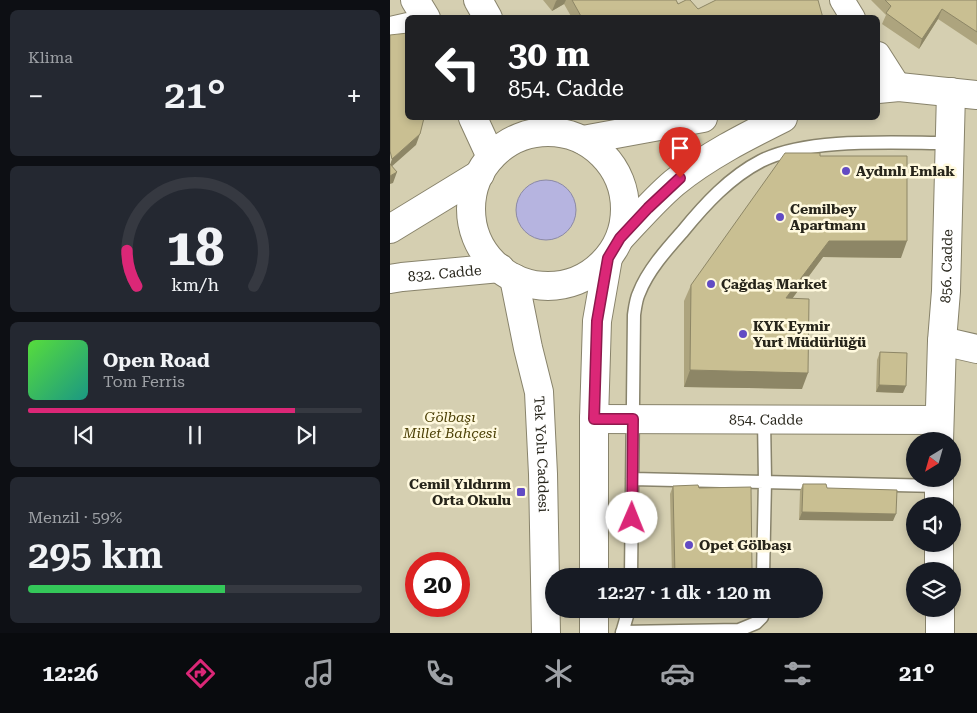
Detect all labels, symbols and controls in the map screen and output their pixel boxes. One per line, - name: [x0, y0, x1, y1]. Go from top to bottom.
- text: 30 m: [508, 34, 590, 75]
- icon: left: [425, 35, 490, 100]
- text: Klima: [28, 48, 73, 67]
- text: 21°: [164, 73, 226, 117]
- text: 854. Cadde: [508, 76, 624, 101]
- text: −: [28, 80, 44, 113]
- text: +: [346, 80, 362, 113]
- pin: [659, 127, 701, 178]
- icon: arrive: [666, 134, 694, 162]
- place label: Aydınlı Emlak: [856, 163, 955, 179]
- marker: Aydınlı Emlak: [840, 165, 852, 177]
- place label: Cemilbey Apartmanı: [790, 201, 866, 233]
- marker: Cemilbey Apartmanı: [774, 211, 786, 223]
- text: 18: [166, 217, 224, 278]
- street label: 856. Cadde: [937, 229, 956, 304]
- street label: 832. Cadde: [407, 262, 482, 284]
- text: km/h: [171, 274, 219, 295]
- place label: Çağdaş Market: [721, 276, 827, 292]
- marker: Çağdaş Market: [705, 278, 717, 290]
- place label: KYK Eymir Yurt Müdürlüğü: [753, 318, 866, 350]
- marker: KYK Eymir Yurt Müdürlüğü: [737, 328, 749, 340]
- text: Open Road: [103, 349, 210, 372]
- text: Tom Ferris: [103, 372, 185, 391]
- street label: Tek Yolu Caddesi: [531, 396, 552, 513]
- park label: Gölbaşı Millet Bahçesi: [402, 409, 497, 441]
- street label: 854. Cadde: [729, 411, 803, 428]
- icon: previous: [70, 421, 98, 449]
- icon: pause: [181, 421, 209, 449]
- icon: next: [292, 421, 320, 449]
- north arrow: [906, 432, 961, 488]
- map controls: [906, 432, 961, 617]
- place label: Cemil Yıldırım Orta Okulu: [409, 476, 511, 508]
- marker: Cemil Yıldırım Orta Okulu: [515, 486, 527, 498]
- position arrow: [605, 491, 657, 543]
- button: sound: [906, 497, 961, 552]
- text: Menzil · 59%: [28, 508, 122, 527]
- text: 295 km: [28, 533, 163, 577]
- place label: Opet Gölbaşı: [699, 537, 792, 553]
- marker: Opet Gölbaşı: [683, 539, 695, 551]
- speed limit sign: 20: [405, 552, 470, 617]
- button: layers: [906, 562, 961, 617]
- text: 12:27 · 1 dk · 120 m: [597, 581, 771, 604]
- icon: directions: [183, 656, 218, 691]
- icon: music: [302, 656, 337, 691]
- icon: phone: [422, 656, 457, 691]
- icon: climate: [541, 656, 576, 691]
- icon: car: [660, 656, 695, 691]
- icon: filters: [780, 656, 815, 691]
- text: 12:26: [42, 661, 98, 686]
- text: 21°: [899, 661, 935, 686]

